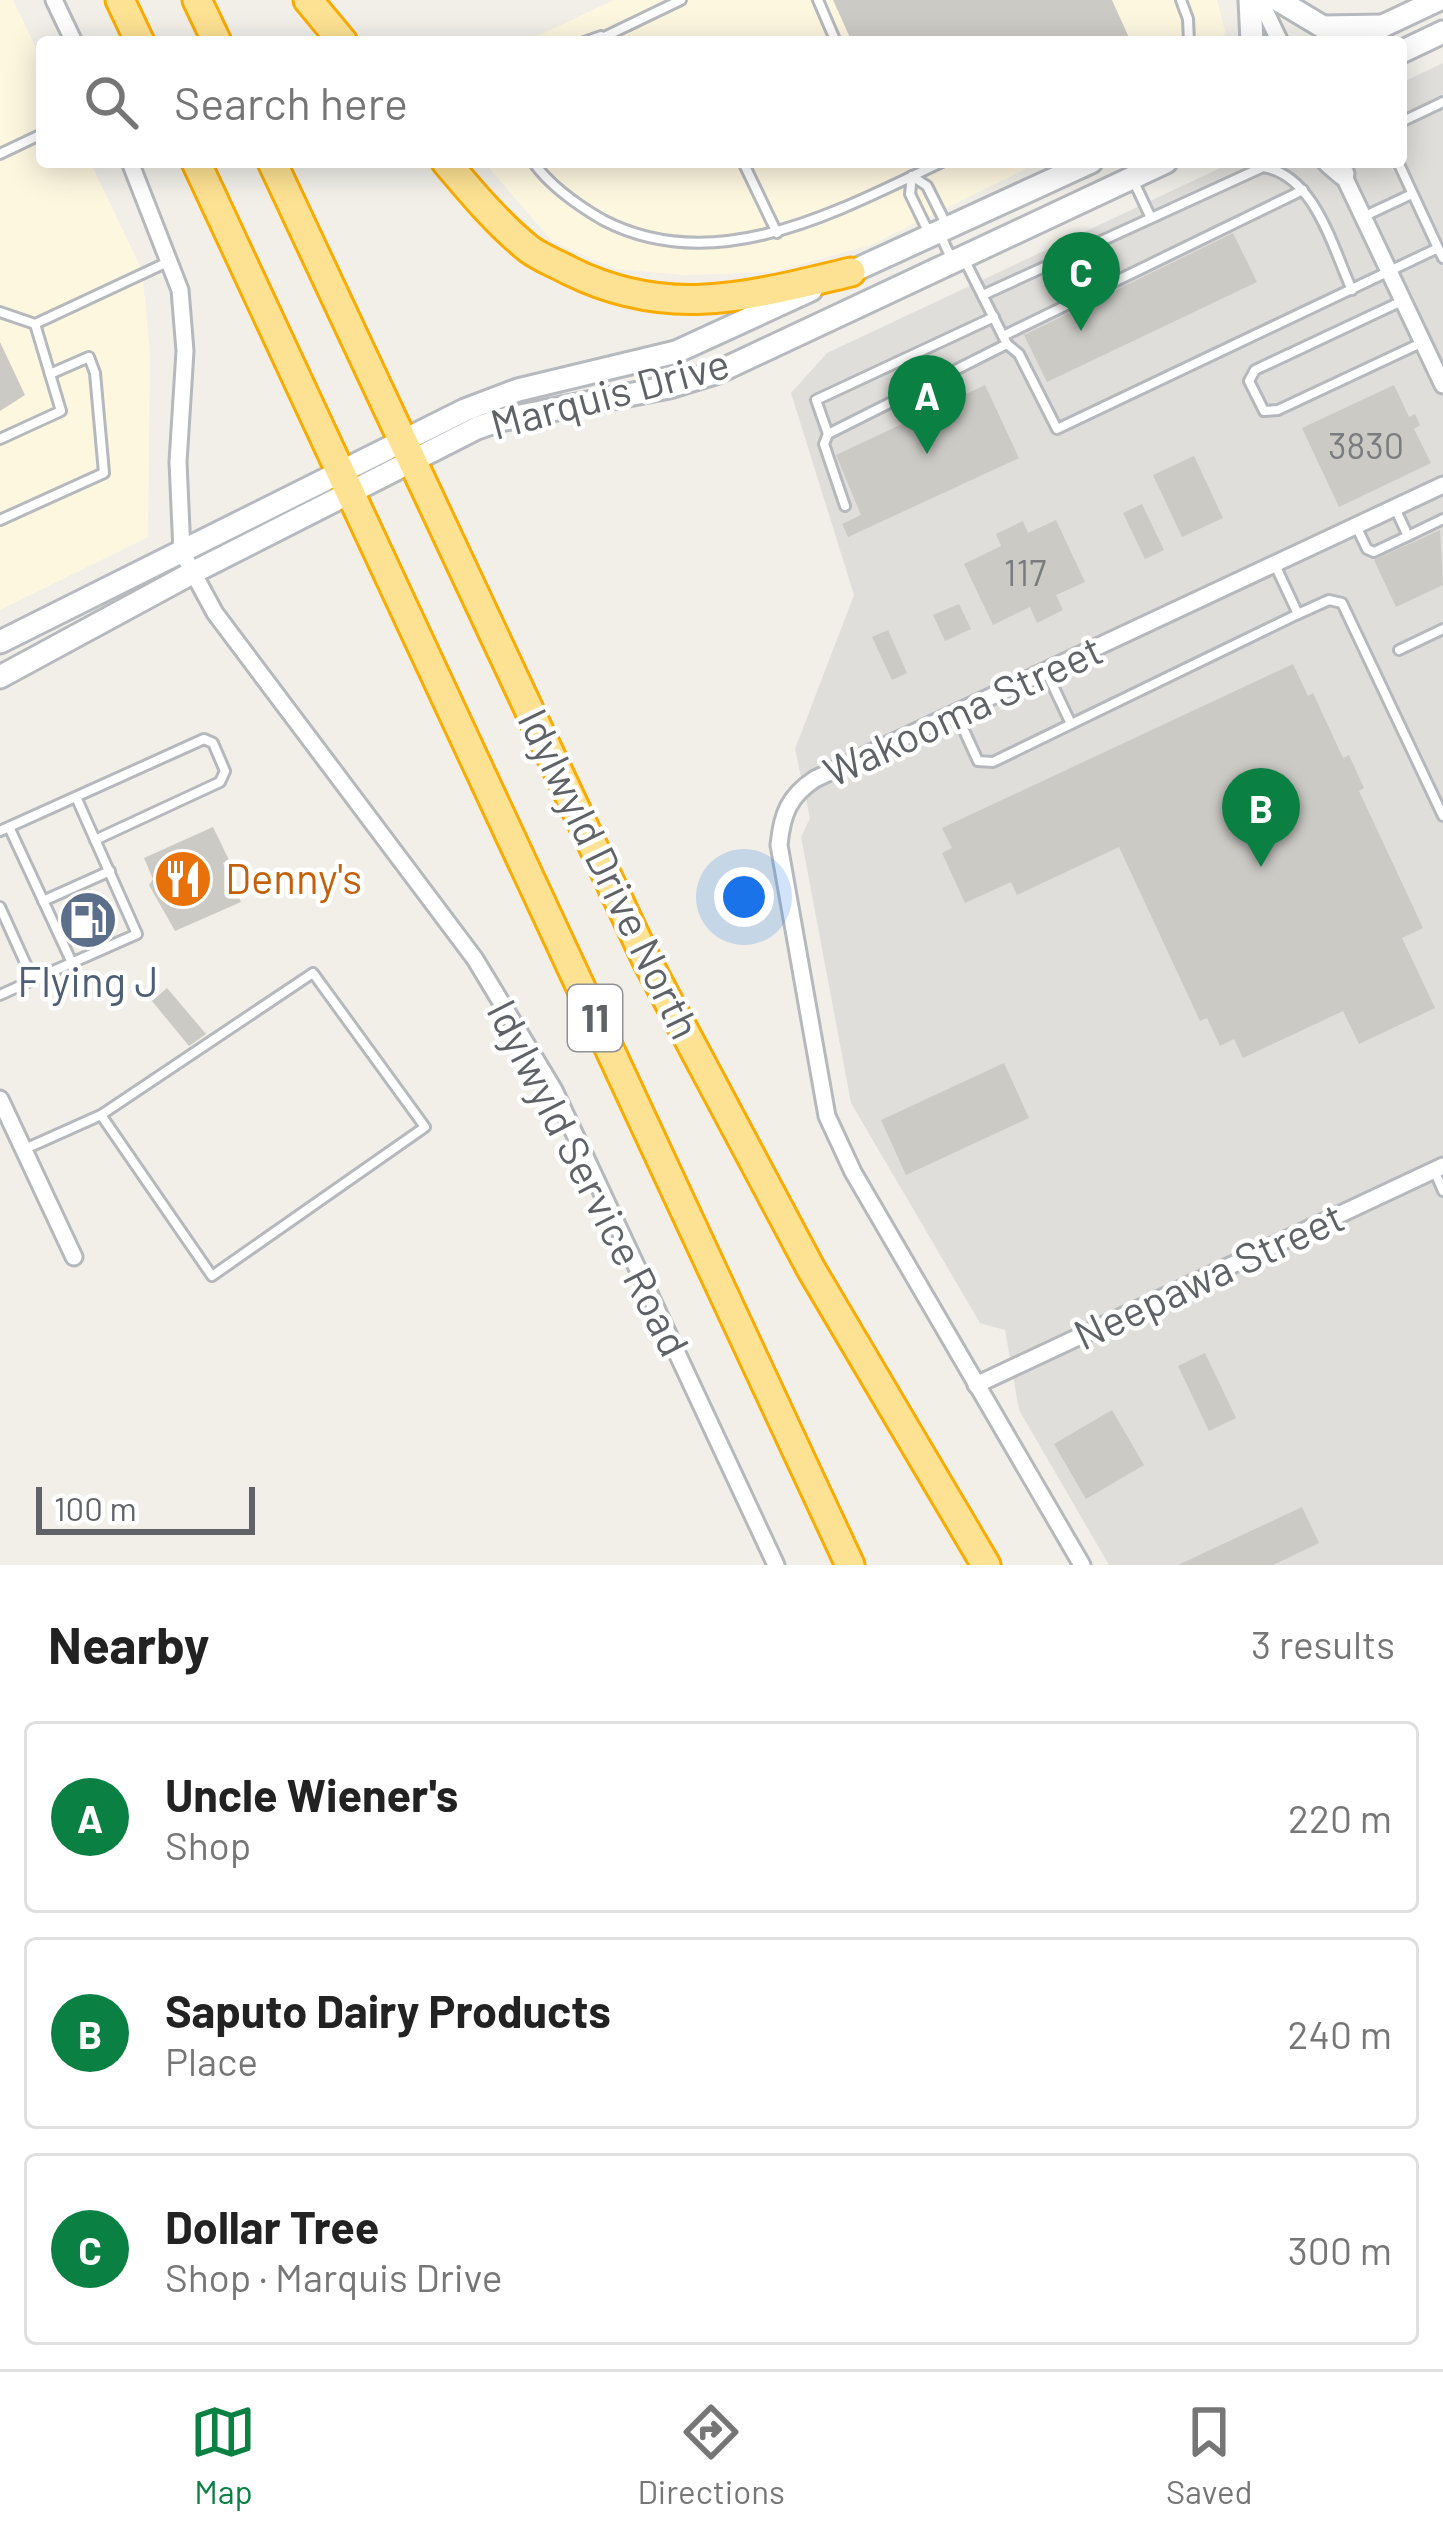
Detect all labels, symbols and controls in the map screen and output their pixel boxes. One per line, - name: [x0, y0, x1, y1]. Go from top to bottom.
- search box: [36, 36, 1407, 168]
- icon: search: [78, 69, 144, 135]
- text: Search here: [174, 75, 408, 129]
- pin: C: [1042, 232, 1120, 331]
- street label: Marquis Drive: [485, 336, 734, 449]
- pin: A: [888, 355, 966, 454]
- house number: 3830: [1328, 423, 1404, 466]
- house number: 117: [1004, 550, 1046, 593]
- street label: Wakooma Street: [815, 623, 1109, 796]
- street label: Idylwyld Drive North: [508, 700, 712, 1047]
- pin: B: [1222, 768, 1300, 867]
- restaurant icon: Denny's: [152, 848, 214, 910]
- place label: Denny's: [225, 852, 362, 903]
- your location: [714, 867, 774, 927]
- fuel station icon: Flying J: [57, 889, 119, 951]
- place label: Flying J: [17, 955, 159, 1006]
- road number: 11: [568, 985, 622, 1051]
- street label: Idylwyld Service Road: [477, 991, 701, 1364]
- street label: Neepawa Street: [1065, 1190, 1351, 1359]
- scale bar: [36, 1481, 255, 1534]
- text: 100 m: [54, 1488, 137, 1528]
- text: Nearby: [48, 1613, 209, 1674]
- text: 3 results: [1251, 1620, 1395, 1667]
- text: Uncle Wiener's: [165, 1767, 458, 1821]
- text: A: [77, 1794, 103, 1841]
- text: 220 m: [1288, 1794, 1392, 1841]
- text: Shop: [165, 1821, 251, 1868]
- text: Saputo Dairy Products: [165, 1983, 611, 2037]
- text: B: [78, 2010, 102, 2057]
- text: 240 m: [1288, 2010, 1392, 2057]
- text: Place: [165, 2037, 258, 2084]
- text: Dollar Tree: [165, 2199, 379, 2253]
- text: C: [78, 2226, 102, 2273]
- text: 300 m: [1288, 2226, 1392, 2273]
- text: Shop · Marquis Drive: [165, 2253, 502, 2300]
- tab: Map: [190, 2399, 256, 2511]
- tab: Directions: [637, 2399, 785, 2511]
- tab: Saved: [1166, 2399, 1253, 2511]

